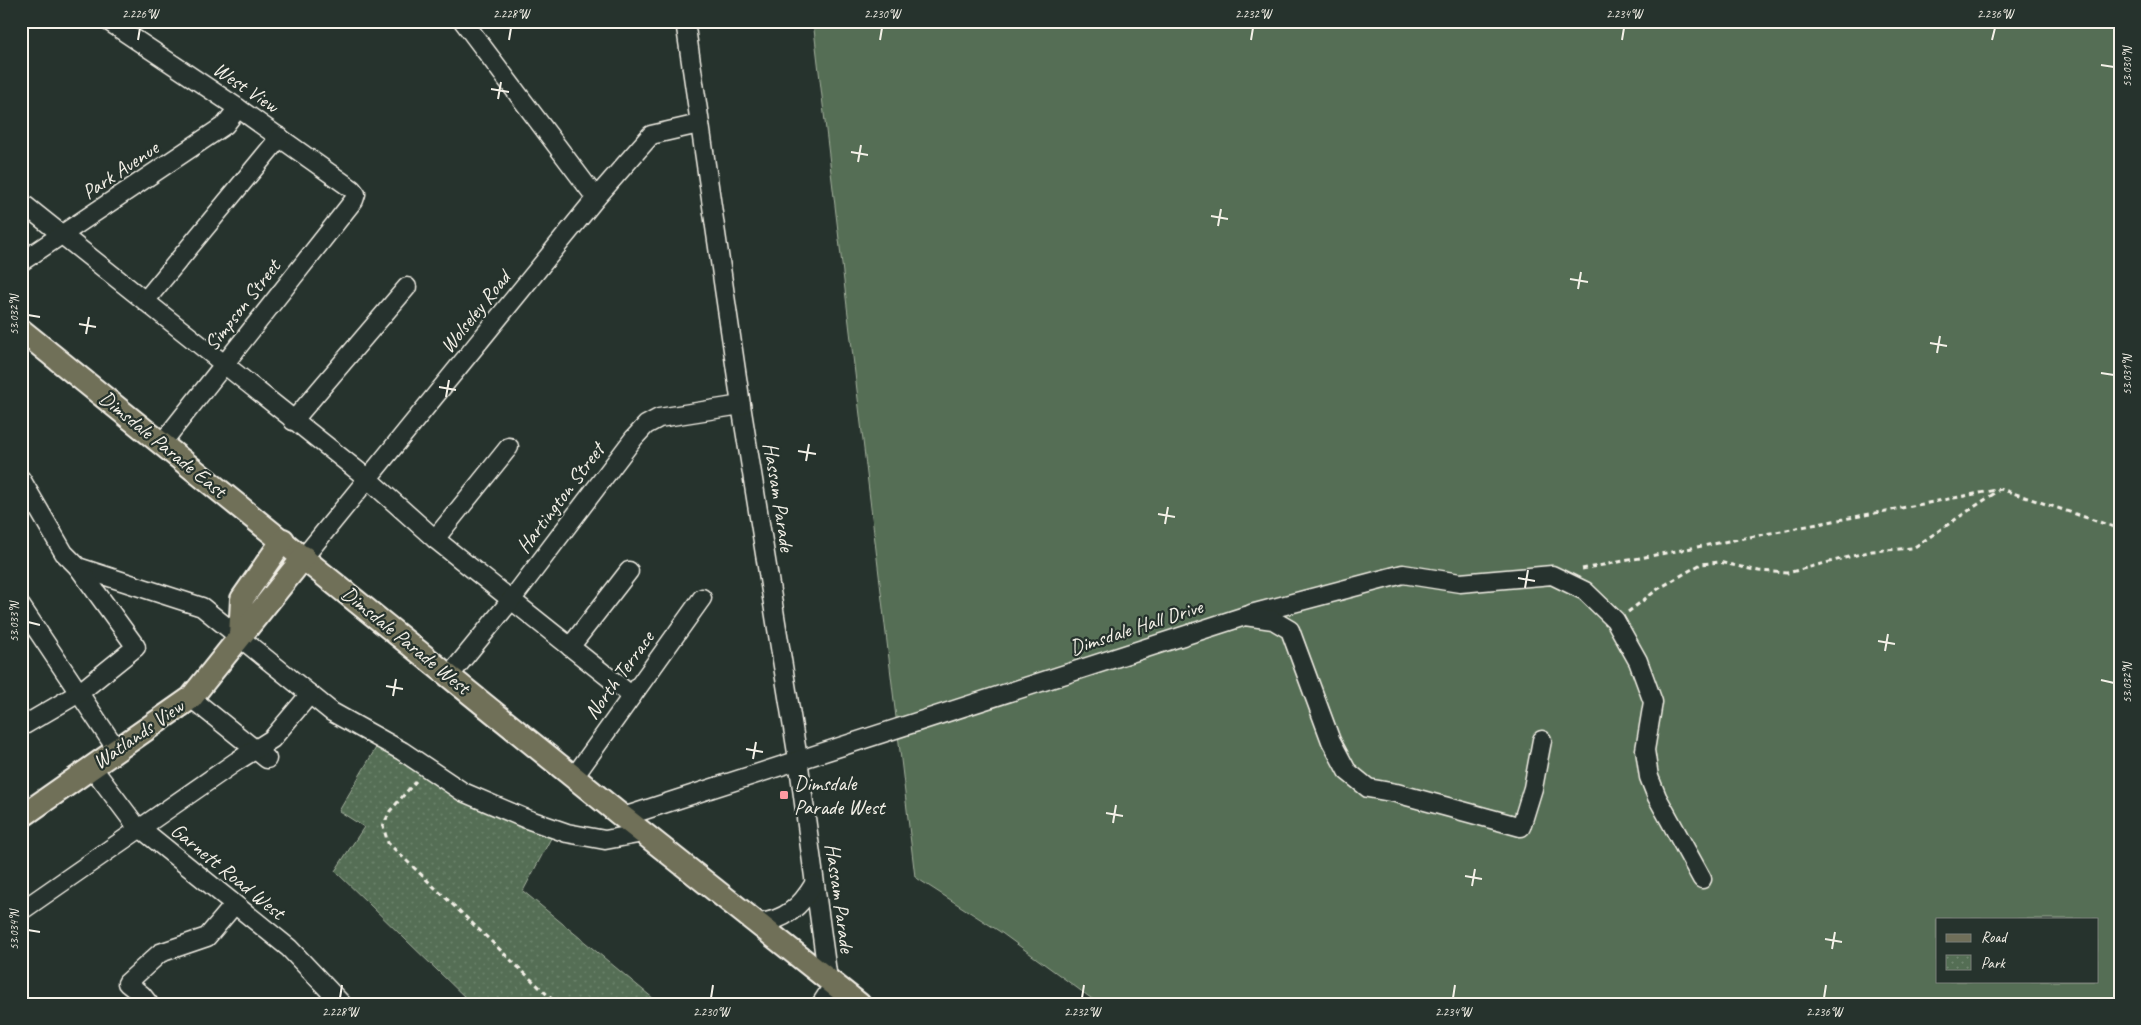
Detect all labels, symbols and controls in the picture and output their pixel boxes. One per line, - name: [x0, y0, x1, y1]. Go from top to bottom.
- text: 2.226°W: [122, 6, 160, 22]
- text: 2.228°W: [493, 6, 531, 22]
- text: 2.230°W: [864, 6, 902, 22]
- text: 2.232°W: [1235, 6, 1273, 22]
- text: 2.234°W: [1606, 6, 1644, 22]
- text: 2.236°W: [1977, 6, 2015, 22]
- text: 53.030°N: [2119, 45, 2135, 87]
- street label: West View: [208, 56, 285, 119]
- street label: Park Avenue: [77, 134, 165, 205]
- street label: Simpson Street: [198, 253, 287, 356]
- street label: Wolseley Road: [434, 263, 518, 358]
- text: 53.032°N: [6, 293, 22, 335]
- text: 53.031°N: [2119, 353, 2135, 395]
- street label: Dimsdale Parade East: [94, 385, 233, 504]
- street label: Hartington Street: [510, 435, 612, 558]
- street label: Hassam Parade: [758, 441, 801, 554]
- street label: Dimsdale Parade West: [336, 580, 477, 701]
- street label: Dimsdale Hall Drive: [1066, 593, 1207, 661]
- text: 53.033°N: [6, 600, 22, 642]
- street label: North Terrace: [578, 624, 661, 724]
- text: 53.032°N: [2119, 661, 2135, 703]
- street label: Watlands View: [88, 692, 190, 775]
- place label: Dimsdale Parade West: [794, 770, 887, 820]
- marker: Dimsdale Parade West: [778, 789, 790, 801]
- street label: Garnett Road West: [166, 817, 292, 926]
- street label: Hassam Parade: [819, 842, 861, 955]
- text: 53.034°N: [6, 908, 22, 950]
- legend: [1936, 918, 2098, 982]
- text: Road: [1981, 928, 2008, 947]
- text: Park: [1981, 954, 2006, 973]
- text: 2.228°W: [322, 1004, 360, 1020]
- text: 2.230°W: [693, 1004, 731, 1020]
- text: 2.232°W: [1064, 1004, 1102, 1020]
- text: 2.234°W: [1435, 1004, 1473, 1020]
- text: 2.236°W: [1806, 1004, 1844, 1020]

